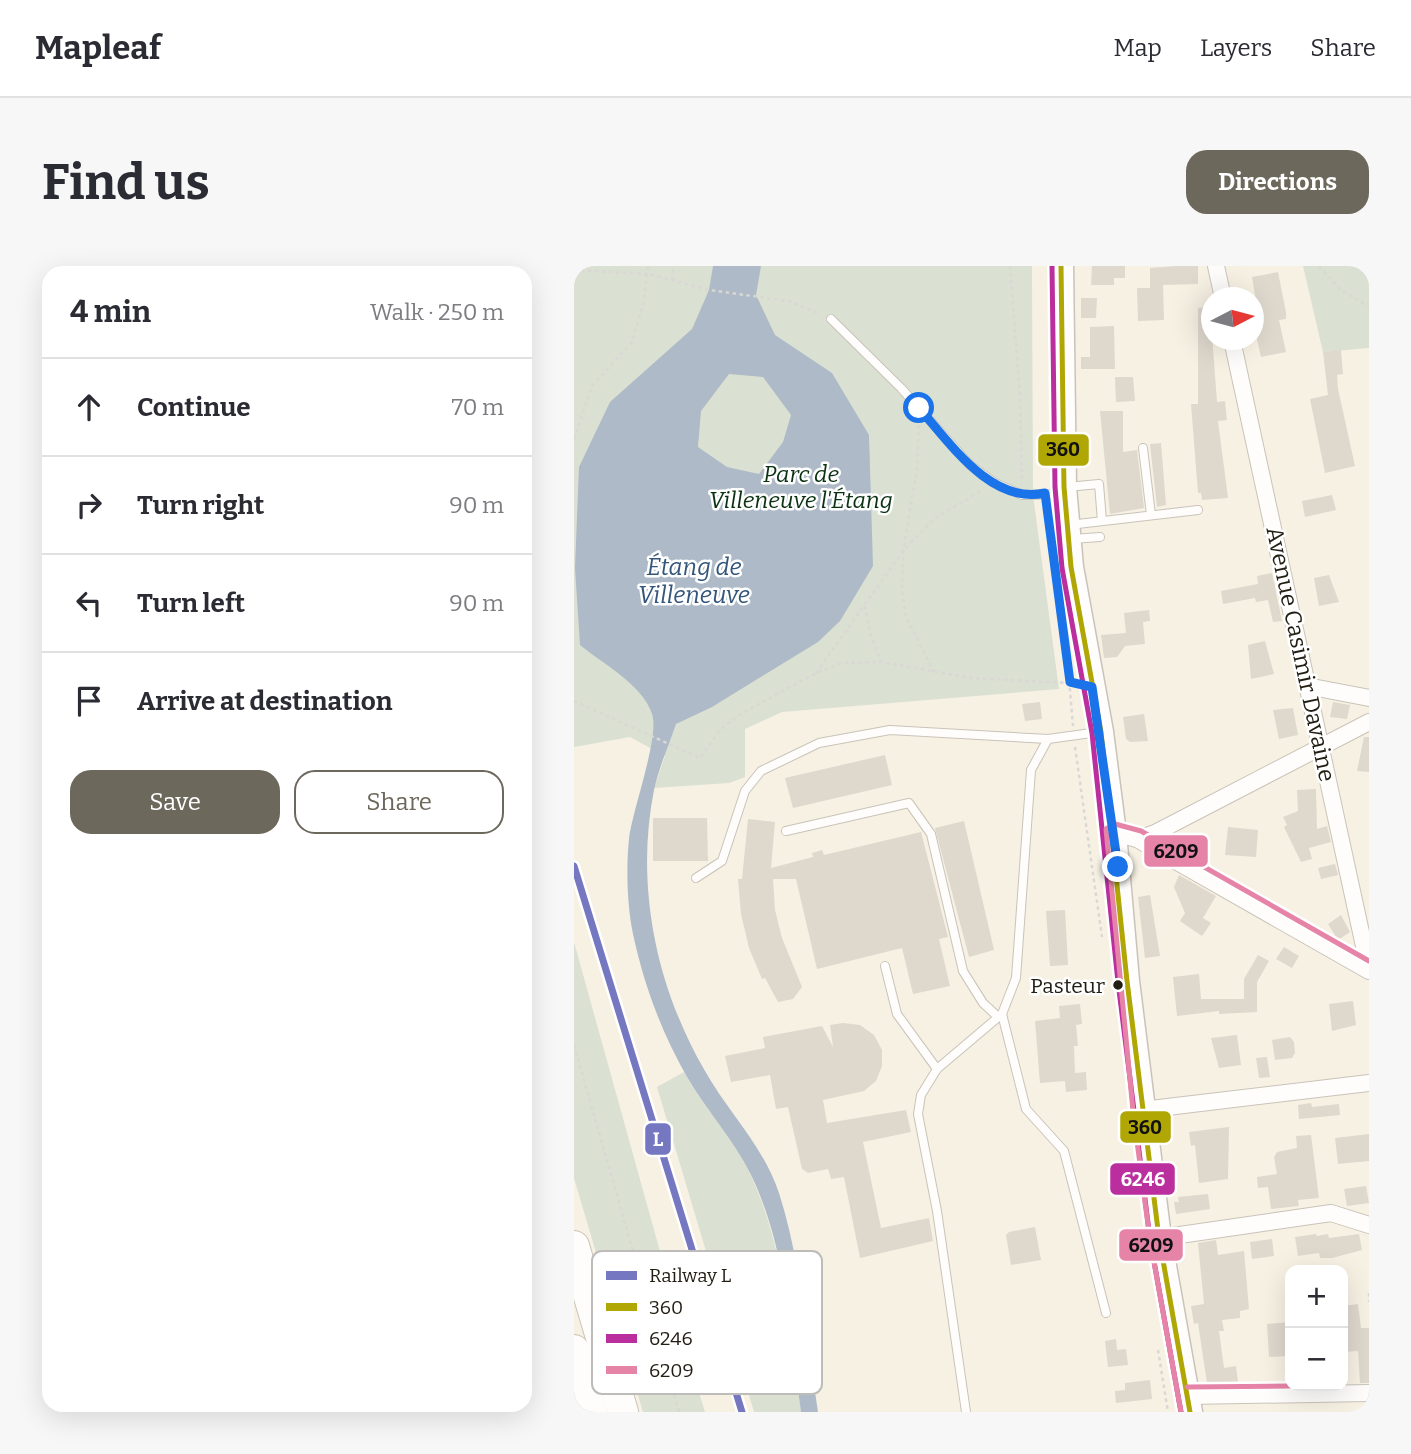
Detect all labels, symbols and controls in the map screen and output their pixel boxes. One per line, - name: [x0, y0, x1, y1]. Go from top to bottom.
- text: Mapleaf: [35, 28, 161, 68]
- text: Map: [1114, 34, 1162, 62]
- text: Layers: [1200, 34, 1272, 62]
- text: Share: [1310, 34, 1376, 62]
- button: Directions: [1186, 150, 1369, 214]
- text: Find us: [42, 153, 210, 212]
- north arrow: [1201, 287, 1264, 350]
- text: 4 min: [70, 294, 151, 330]
- text: Walk · 250 m: [370, 298, 504, 326]
- icon: ahead: [70, 388, 108, 426]
- text: Continue: [137, 392, 251, 423]
- route start: [903, 392, 934, 423]
- text: 70 m: [452, 393, 504, 421]
- line badge: 360: [1037, 433, 1090, 467]
- text: 360: [1046, 438, 1080, 461]
- park label: Parc de Villeneuve l'Étang: [709, 460, 893, 514]
- icon: right: [70, 486, 108, 524]
- text: Turn right: [137, 490, 264, 521]
- text: 90 m: [449, 491, 504, 519]
- street label: Avenue Casimir Davaine: [1260, 524, 1342, 784]
- water label: Étang de Villeneuve: [638, 552, 750, 609]
- icon: left: [70, 584, 108, 622]
- text: Turn left: [137, 588, 245, 619]
- text: 90 m: [449, 589, 504, 617]
- icon: arrive: [70, 682, 108, 720]
- text: Arrive at destination: [137, 686, 392, 717]
- button: Save: [70, 770, 280, 834]
- button: Share: [294, 770, 504, 834]
- line badge: 6209: [1143, 834, 1209, 868]
- text: 6209: [1153, 840, 1199, 863]
- route end: [1102, 851, 1133, 882]
- place label: Pasteur: [1030, 973, 1105, 999]
- marker: Pasteur: [1111, 978, 1125, 992]
- line badge: 360: [1119, 1110, 1172, 1144]
- text: 360: [1128, 1116, 1162, 1139]
- line badge: L: [644, 1122, 672, 1156]
- text: L: [653, 1128, 664, 1151]
- line badge: 6246: [1109, 1162, 1176, 1196]
- text: 6246: [1121, 1168, 1165, 1191]
- line badge: 6209: [1118, 1228, 1184, 1262]
- text: 6209: [1128, 1234, 1174, 1257]
- legend: [592, 1251, 822, 1394]
- text: Railway L: [649, 1264, 731, 1287]
- map controls: [1285, 1265, 1348, 1391]
- button: +: [1285, 1265, 1348, 1328]
- text: 360: [649, 1296, 683, 1319]
- text: 6246: [649, 1327, 693, 1350]
- button: −: [1285, 1328, 1348, 1391]
- text: 6209: [649, 1359, 694, 1382]

